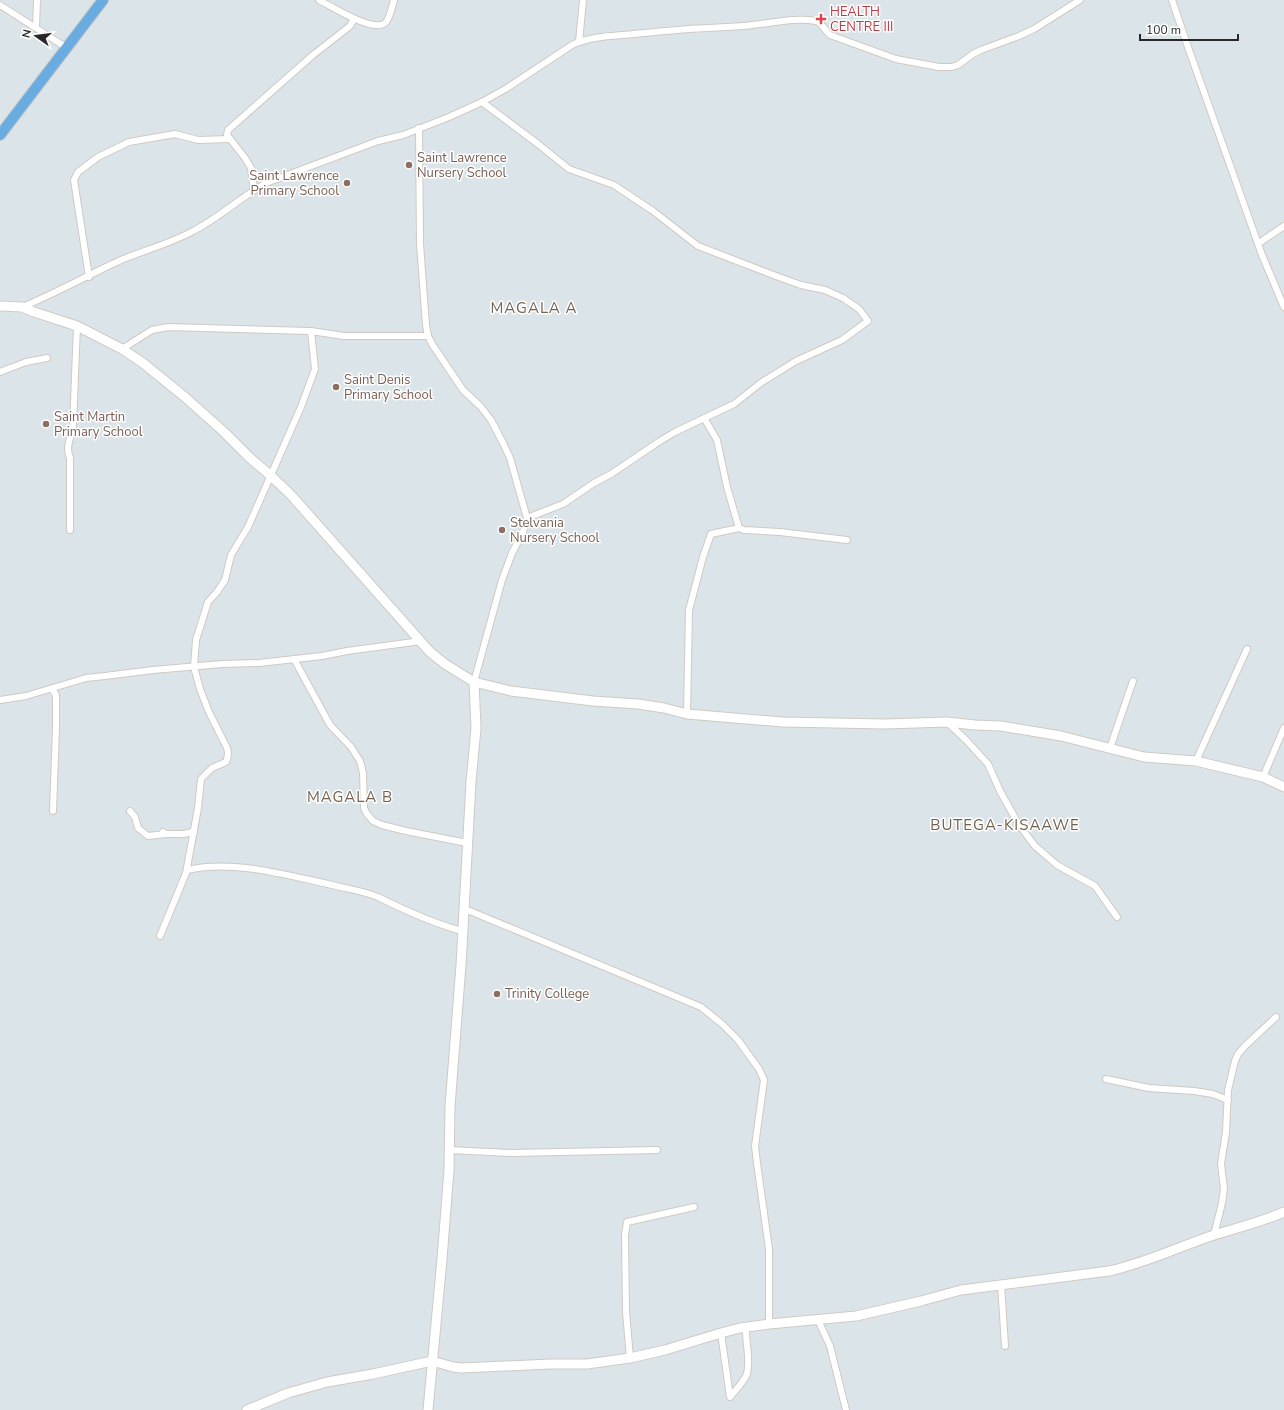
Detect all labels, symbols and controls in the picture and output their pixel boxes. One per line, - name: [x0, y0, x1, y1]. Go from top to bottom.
- place label: HEALTH CENTRE III: [830, 3, 893, 36]
- marker: HEALTH CENTRE III: [815, 13, 827, 25]
- north arrow: [16, 16, 56, 56]
- scale bar: [1140, 16, 1238, 42]
- text: 100 m: [1146, 22, 1181, 38]
- text: N: [19, 28, 35, 40]
- place label: Saint Lawrence Nursery School: [417, 149, 507, 182]
- marker: Saint Lawrence Nursery School: [404, 160, 414, 170]
- place label: Saint Lawrence Primary School: [249, 167, 339, 200]
- marker: Saint Lawrence Primary School: [342, 178, 352, 188]
- district label: MAGALA A: [491, 298, 577, 318]
- place label: Saint Denis Primary School: [344, 371, 433, 404]
- marker: Saint Denis Primary School: [331, 382, 341, 392]
- place label: Saint Martin Primary School: [54, 408, 143, 441]
- marker: Saint Martin Primary School: [41, 419, 51, 429]
- place label: Stelvania Nursery School: [510, 514, 600, 547]
- marker: Stelvania Nursery School: [497, 525, 507, 535]
- district label: MAGALA B: [307, 787, 393, 807]
- district label: BUTEGA-KISAAWE: [930, 815, 1080, 835]
- place label: Trinity College: [505, 985, 589, 1003]
- marker: Trinity College: [492, 989, 502, 999]

